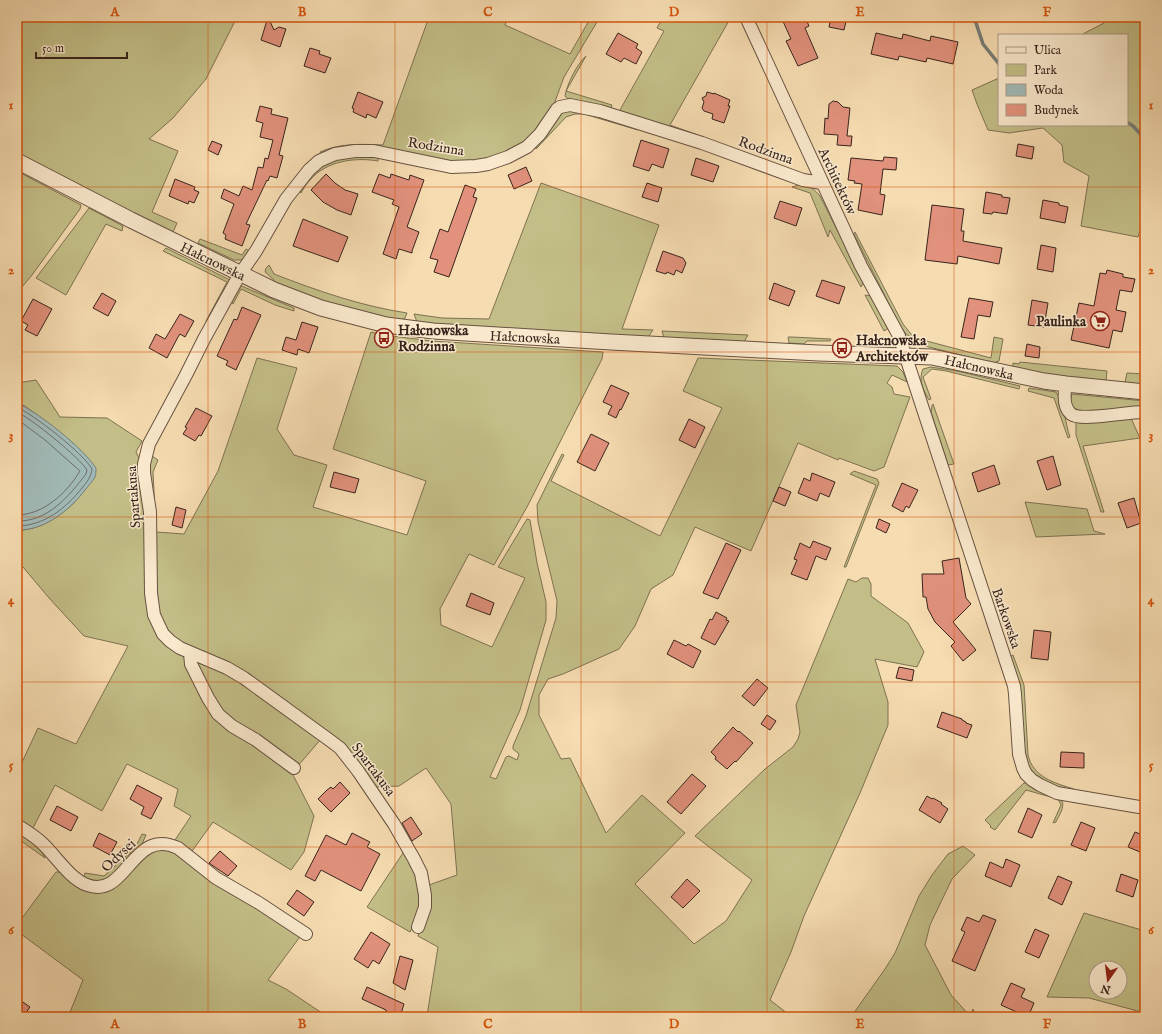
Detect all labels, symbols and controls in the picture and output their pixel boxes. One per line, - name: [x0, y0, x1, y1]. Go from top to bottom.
- text: A: [110, 4, 121, 21]
- text: B: [298, 4, 307, 21]
- text: C: [483, 4, 493, 21]
- text: D: [669, 4, 680, 21]
- text: E: [855, 4, 865, 21]
- text: F: [1043, 4, 1052, 21]
- scale bar: [36, 34, 127, 60]
- legend: [998, 34, 1128, 126]
- text: 50 m: [42, 41, 64, 56]
- text: Ulica: [1034, 43, 1062, 58]
- text: Park: [1034, 63, 1057, 78]
- text: Woda: [1034, 83, 1064, 98]
- text: 1: [9, 97, 14, 114]
- text: 1: [1149, 97, 1154, 114]
- text: Budynek: [1034, 103, 1079, 118]
- street label: Rodzinna: [736, 133, 796, 169]
- street label: Rodzinna: [406, 134, 466, 160]
- street label: Architektów: [813, 144, 861, 219]
- street label: Hałcnowska: [177, 238, 249, 286]
- text: 2: [8, 262, 14, 279]
- text: 2: [1148, 262, 1154, 279]
- supermarket icon: Paulinka: [1089, 310, 1111, 332]
- place label: Paulinka: [1036, 313, 1087, 331]
- place label: Hałcnowska Rodzinna: [398, 322, 469, 356]
- bus stop icon: Hałcnowska Rodzinna: [373, 327, 395, 349]
- street label: Hałcnowska: [489, 327, 562, 349]
- place label: Hałcnowska Architektów: [855, 332, 929, 366]
- bus stop icon: Hałcnowska Architektów: [831, 337, 853, 359]
- street label: Hałcnowska: [942, 351, 1016, 385]
- text: 3: [9, 427, 14, 444]
- text: 3: [1149, 427, 1154, 444]
- street label: Spartakusa: [123, 464, 145, 529]
- street label: Barkowska: [987, 586, 1025, 652]
- text: 4: [8, 592, 15, 609]
- text: 4: [1148, 592, 1155, 609]
- street label: Spartakusa: [347, 739, 400, 801]
- text: 5: [9, 757, 14, 774]
- text: 5: [1149, 757, 1154, 774]
- street label: Odysei: [98, 835, 140, 876]
- text: 6: [8, 922, 14, 939]
- text: 6: [1148, 922, 1154, 939]
- north arrow: [1088, 960, 1128, 1000]
- text: N: [1099, 981, 1113, 997]
- text: A: [110, 1016, 121, 1033]
- text: B: [298, 1016, 307, 1033]
- text: C: [483, 1016, 493, 1033]
- text: D: [669, 1016, 680, 1033]
- text: E: [855, 1016, 865, 1033]
- text: F: [1043, 1016, 1052, 1033]

